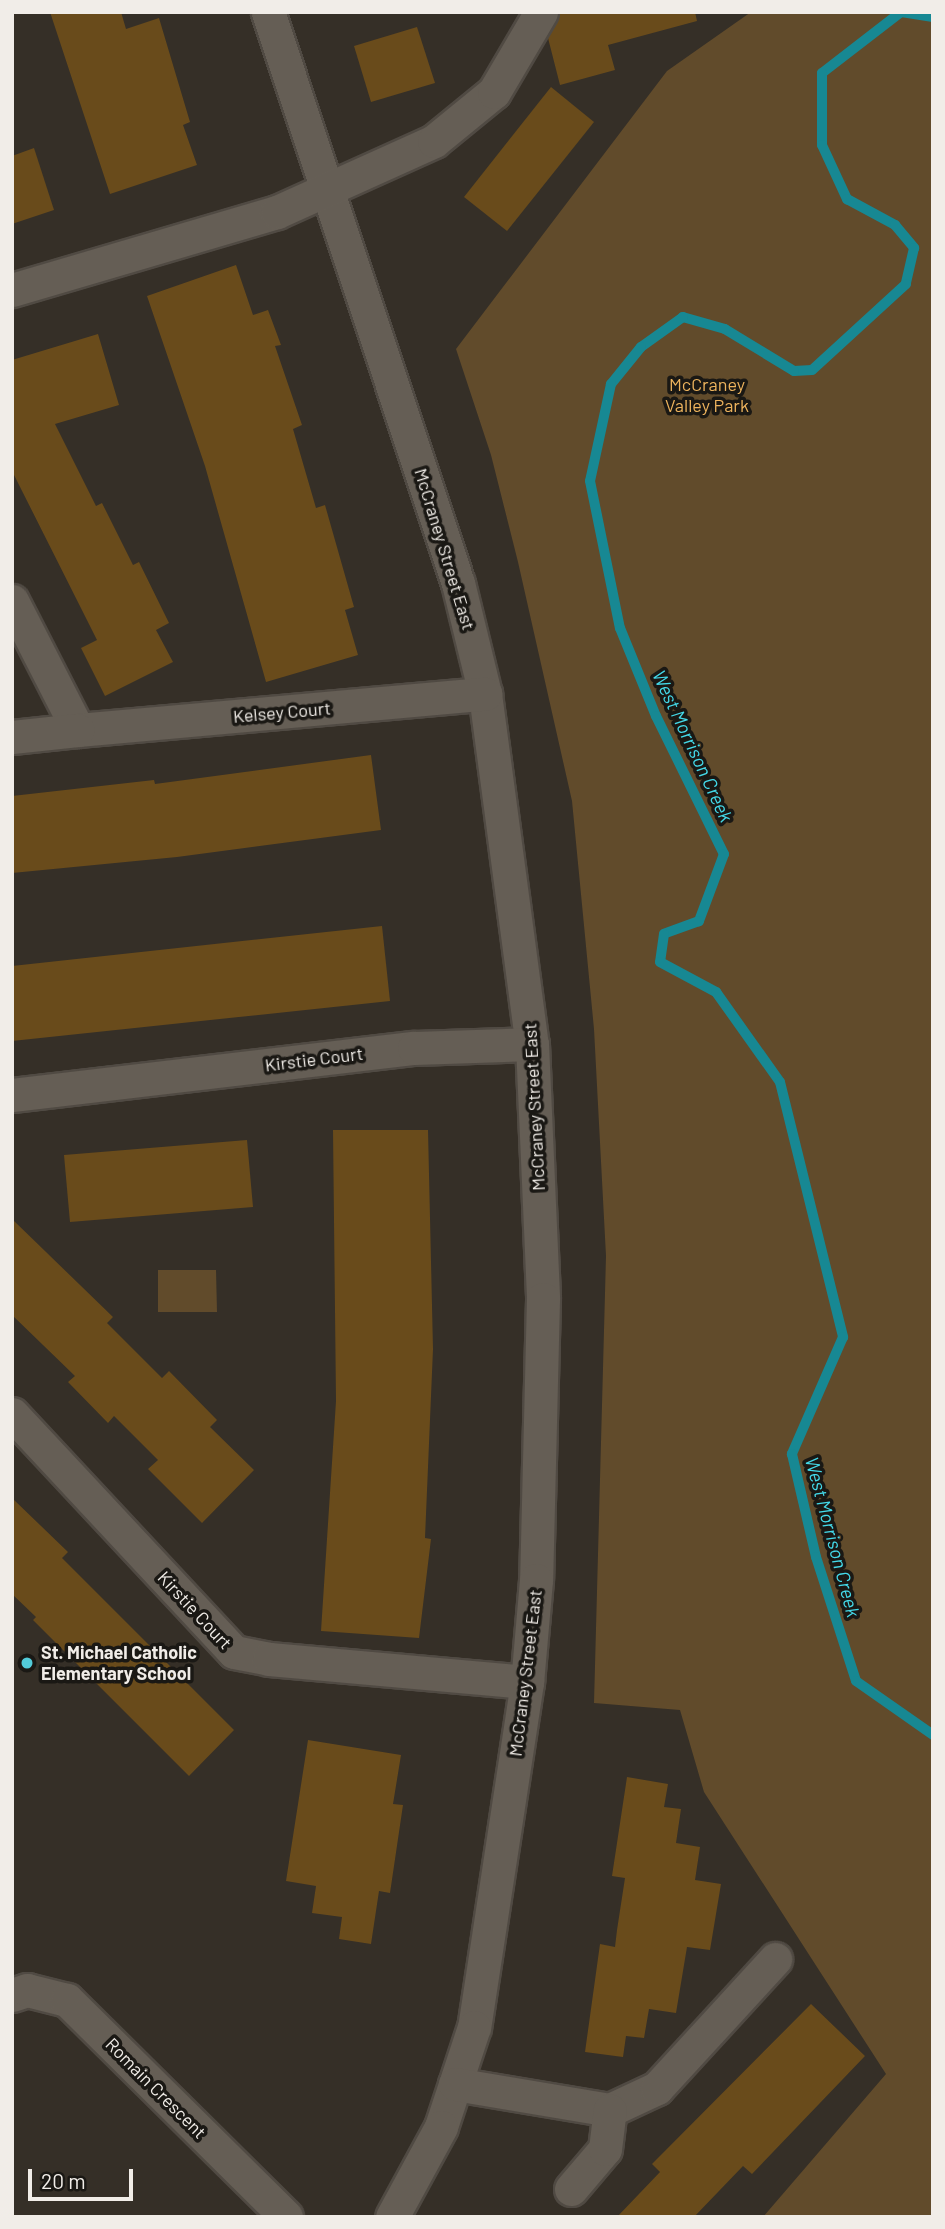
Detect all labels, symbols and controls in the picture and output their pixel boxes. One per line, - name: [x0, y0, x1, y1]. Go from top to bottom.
- park label: McCraney Valley Park: [665, 374, 749, 416]
- street label: McCraney Street East: [410, 466, 480, 632]
- water label: West Morrison Creek: [648, 667, 738, 825]
- street label: Kelsey Court: [232, 697, 332, 727]
- street label: McCraney Street East: [519, 1023, 549, 1191]
- street label: Kirstie Court: [264, 1042, 364, 1076]
- water label: West Morrison Creek: [801, 1454, 865, 1620]
- street label: Kirstie Court: [153, 1567, 237, 1653]
- street label: McCraney Street East: [504, 1588, 546, 1758]
- place label: St. Michael Catholic Elementary School: [41, 1642, 197, 1684]
- marker: St. Michael Catholic Elementary School: [19, 1655, 35, 1671]
- street label: Romain Crescent: [101, 2033, 211, 2143]
- scale bar: [32, 2156, 136, 2200]
- text: 20 m: [41, 2168, 86, 2193]

